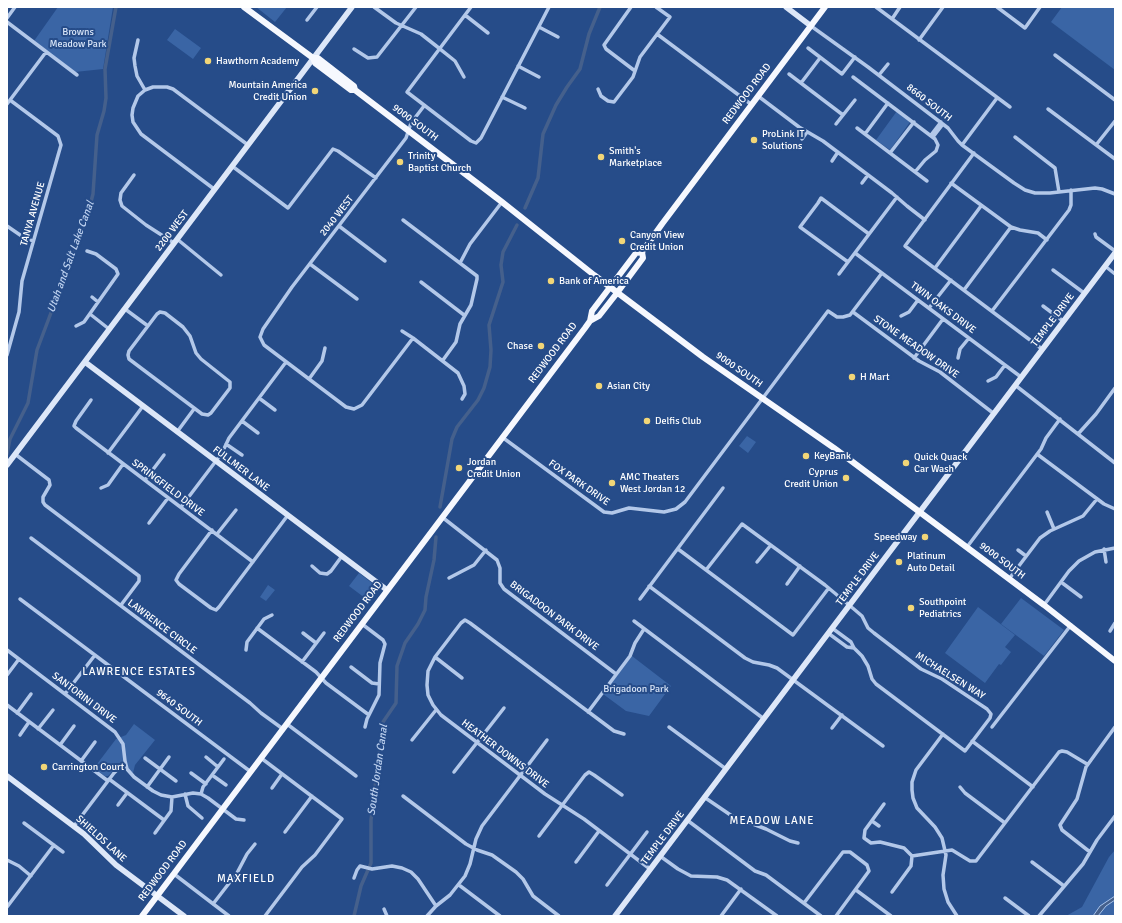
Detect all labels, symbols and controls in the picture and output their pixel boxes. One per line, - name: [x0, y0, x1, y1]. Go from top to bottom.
- park label: Browns Meadow Park: [49, 26, 107, 50]
- place label: Hawthorn Academy: [216, 55, 299, 67]
- marker: Hawthorn Academy: [203, 56, 213, 66]
- street label: REDWOOD ROAD: [720, 61, 774, 127]
- place label: Mountain America Credit Union: [228, 79, 307, 102]
- street label: 8660 SOUTH: [904, 82, 954, 124]
- marker: Mountain America Credit Union: [310, 86, 320, 96]
- street label: 9000 SOUTH: [390, 102, 440, 144]
- place label: ProLink IT Solutions: [762, 128, 804, 152]
- marker: ProLink IT Solutions: [749, 135, 759, 145]
- place label: Smith's Marketplace: [609, 145, 662, 168]
- place label: Trinity Baptist Church: [408, 150, 471, 174]
- marker: Smith's Marketplace: [596, 152, 606, 162]
- marker: Trinity Baptist Church: [395, 157, 405, 167]
- street label: TANYA AVENUE: [18, 181, 48, 247]
- street label: 2040 WEST: [317, 193, 357, 239]
- water label: Utah and Salt Lake Canal: [45, 200, 97, 314]
- street label: 2200 WEST: [153, 208, 191, 254]
- place label: Canyon View Credit Union: [630, 229, 684, 252]
- marker: Canyon View Credit Union: [617, 236, 627, 246]
- place label: Bank of America: [559, 275, 629, 287]
- marker: Bank of America: [546, 276, 556, 286]
- street label: TWIN OAKS DRIVE: [908, 280, 978, 336]
- street label: TEMPLE DRIVE: [1029, 291, 1077, 349]
- street label: STONE MEADOW DRIVE: [871, 313, 961, 381]
- street label: REDWOOD ROAD: [526, 320, 580, 386]
- place label: Chase: [507, 340, 533, 352]
- marker: Chase: [536, 341, 546, 351]
- street label: 9000 SOUTH: [713, 350, 765, 390]
- place label: H Mart: [860, 371, 889, 383]
- marker: H Mart: [847, 372, 857, 382]
- place label: Asian City: [607, 380, 650, 392]
- marker: Asian City: [594, 381, 604, 391]
- place label: Delfis Club: [655, 415, 701, 427]
- marker: Delfis Club: [642, 416, 652, 426]
- street label: FULLMER LANE: [210, 444, 272, 494]
- place label: KeyBank: [814, 450, 851, 462]
- marker: KeyBank: [801, 451, 811, 461]
- place label: Quick Quack Car Wash: [914, 451, 967, 474]
- place label: Jordan Credit Union: [467, 456, 521, 480]
- street label: SPRINGFIELD DRIVE: [129, 457, 207, 519]
- street label: FOX PARK DRIVE: [546, 457, 612, 509]
- marker: Quick Quack Car Wash: [901, 458, 911, 468]
- marker: Jordan Credit Union: [454, 463, 464, 473]
- place label: Cyprus Credit Union: [784, 466, 838, 490]
- place label: AMC Theaters West Jordan 12: [620, 471, 685, 494]
- marker: Cyprus Credit Union: [841, 473, 851, 483]
- marker: AMC Theaters West Jordan 12: [607, 478, 617, 488]
- place label: Speedway: [874, 531, 917, 543]
- marker: Speedway: [920, 532, 930, 542]
- street label: 9000 SOUTH: [977, 540, 1027, 582]
- street label: TEMPLE DRIVE: [834, 550, 882, 608]
- place label: Platinum Auto Detail: [907, 550, 955, 574]
- marker: Platinum Auto Detail: [894, 557, 904, 567]
- street label: REDWOOD ROAD: [331, 579, 385, 645]
- street label: BRIGADOON PARK DRIVE: [507, 579, 601, 653]
- place label: Southpoint Pediatrics: [919, 596, 966, 620]
- street label: LAWRENCE CIRCLE: [125, 597, 199, 657]
- marker: Southpoint Pediatrics: [906, 603, 916, 613]
- street label: MICHAELSEN WAY: [913, 650, 987, 702]
- district label: LAWRENCE ESTATES: [82, 665, 196, 679]
- street label: SANTORINI DRIVE: [49, 670, 119, 726]
- park label: Brigadoon Park: [603, 683, 669, 695]
- street label: 9640 SOUTH: [154, 687, 204, 729]
- street label: HEATHER DOWNS DRIVE: [459, 717, 551, 791]
- water label: South Jordan Canal: [365, 724, 391, 816]
- place label: Carrington Court: [52, 761, 124, 773]
- marker: Carrington Court: [39, 762, 49, 772]
- street label: TEMPLE DRIVE: [639, 809, 687, 867]
- street label: SHIELDS LANE: [73, 813, 129, 865]
- district label: MEADOW LANE: [730, 814, 814, 828]
- street label: REDWOOD ROAD: [136, 838, 190, 904]
- district label: MAXFIELD: [217, 872, 275, 886]

